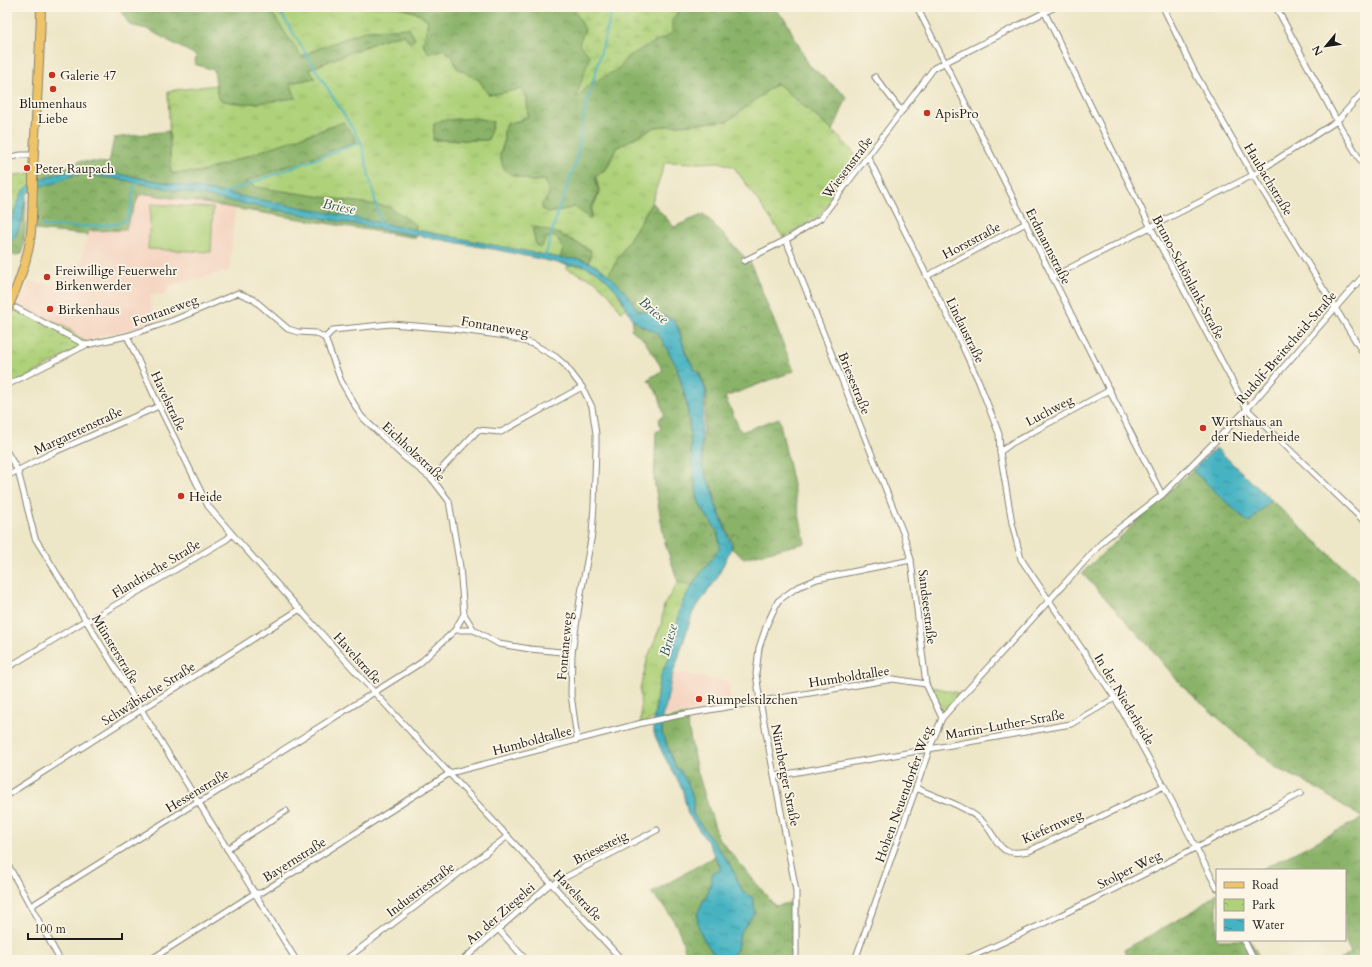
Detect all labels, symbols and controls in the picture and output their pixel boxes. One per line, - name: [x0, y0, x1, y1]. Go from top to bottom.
- north arrow: [1306, 26, 1346, 66]
- text: N: [1309, 42, 1327, 58]
- place label: Galerie 47: [60, 67, 117, 85]
- marker: Galerie 47: [47, 70, 57, 80]
- marker: Blumenhaus Liebe: [48, 84, 58, 94]
- place label: Blumenhaus Liebe: [19, 95, 87, 128]
- place label: ApisPro: [935, 105, 979, 123]
- marker: ApisPro: [922, 108, 932, 118]
- street label: Wiesenstraße: [818, 133, 877, 203]
- street label: Haubachstraße: [1239, 140, 1297, 219]
- place label: Peter Raupach: [35, 160, 114, 178]
- marker: Peter Raupach: [22, 163, 32, 173]
- water label: Briese: [321, 194, 357, 219]
- street label: Erdmannstraße: [1021, 205, 1075, 288]
- street label: Bruno-Schönlank-Straße: [1148, 212, 1229, 343]
- street label: Horststraße: [939, 218, 1004, 264]
- place label: Freiwillige Feuerwehr Birkenwerder: [55, 262, 177, 295]
- marker: Freiwillige Feuerwehr Birkenwerder: [42, 272, 52, 282]
- street label: Rudolf-Breitscheid-Straße: [1232, 287, 1341, 408]
- street label: Fontaneweg: [130, 291, 201, 331]
- water label: Briese: [635, 293, 673, 329]
- street label: Lindaustraße: [941, 295, 989, 366]
- place label: Birkenhaus: [58, 301, 120, 319]
- marker: Birkenhaus: [45, 304, 55, 314]
- street label: Fontaneweg: [460, 312, 531, 342]
- street label: Briesestraße: [833, 349, 875, 417]
- street label: Havelstraße: [146, 368, 190, 435]
- street label: Luchweg: [1022, 390, 1077, 431]
- street label: Margaretenstraße: [31, 402, 126, 459]
- place label: Wirtshaus an der Niederheide: [1210, 413, 1300, 446]
- street label: Eichholzstraße: [378, 418, 449, 486]
- marker: Wirtshaus an der Niederheide: [1198, 423, 1208, 433]
- place label: Heide: [189, 488, 222, 506]
- marker: Heide: [176, 491, 186, 501]
- street label: Flandrische Straße: [109, 535, 204, 602]
- street label: Sandseestraße: [914, 569, 941, 646]
- street label: Fontaneweg: [553, 610, 577, 681]
- street label: Münsterstraße: [87, 611, 143, 688]
- water label: Briese: [655, 621, 682, 658]
- street label: Havelstraße: [329, 629, 386, 689]
- street label: In der Niederheide: [1090, 650, 1159, 749]
- street label: Schwäbische Straße: [98, 658, 199, 730]
- street label: Humboldtallee: [808, 662, 891, 692]
- place label: Rumpelstilzchen: [707, 691, 798, 709]
- marker: Rumpelstilzchen: [694, 694, 704, 704]
- street label: Martin-Luther-Straße: [944, 706, 1066, 744]
- street label: Humboldtallee: [491, 722, 574, 760]
- street label: Nürnberger Straße: [766, 722, 804, 828]
- street label: Hohen Neuendorfer Weg: [871, 723, 937, 865]
- street label: Hessenstraße: [162, 765, 233, 817]
- street label: Kiefernweg: [1019, 805, 1086, 848]
- street label: Briesesteig: [570, 826, 631, 869]
- street label: Bayernstraße: [259, 833, 330, 887]
- street label: Stolper Weg: [1094, 846, 1165, 894]
- street label: Industriestraße: [383, 858, 458, 921]
- street label: Havelstraße: [549, 866, 606, 926]
- legend: [1216, 869, 1346, 941]
- text: Road: [1252, 877, 1279, 893]
- street label: An der Ziegelei: [462, 879, 539, 949]
- text: Park: [1252, 897, 1276, 913]
- scale bar: [28, 915, 122, 941]
- text: Water: [1251, 917, 1285, 933]
- text: 100 m: [34, 921, 67, 937]

